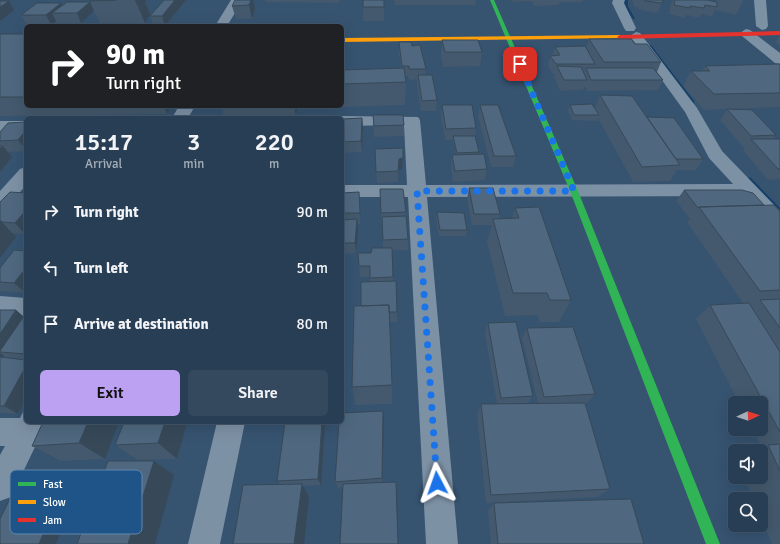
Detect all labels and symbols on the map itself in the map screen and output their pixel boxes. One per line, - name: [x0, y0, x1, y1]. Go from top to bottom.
- pin: [503, 47, 537, 81]
- north arrow: [728, 396, 768, 436]
- position arrow: [416, 462, 458, 504]
- legend: [10, 470, 142, 534]
- text: Fast: [43, 478, 63, 491]
- text: Slow: [43, 496, 66, 509]
- text: Jam: [43, 514, 62, 527]

